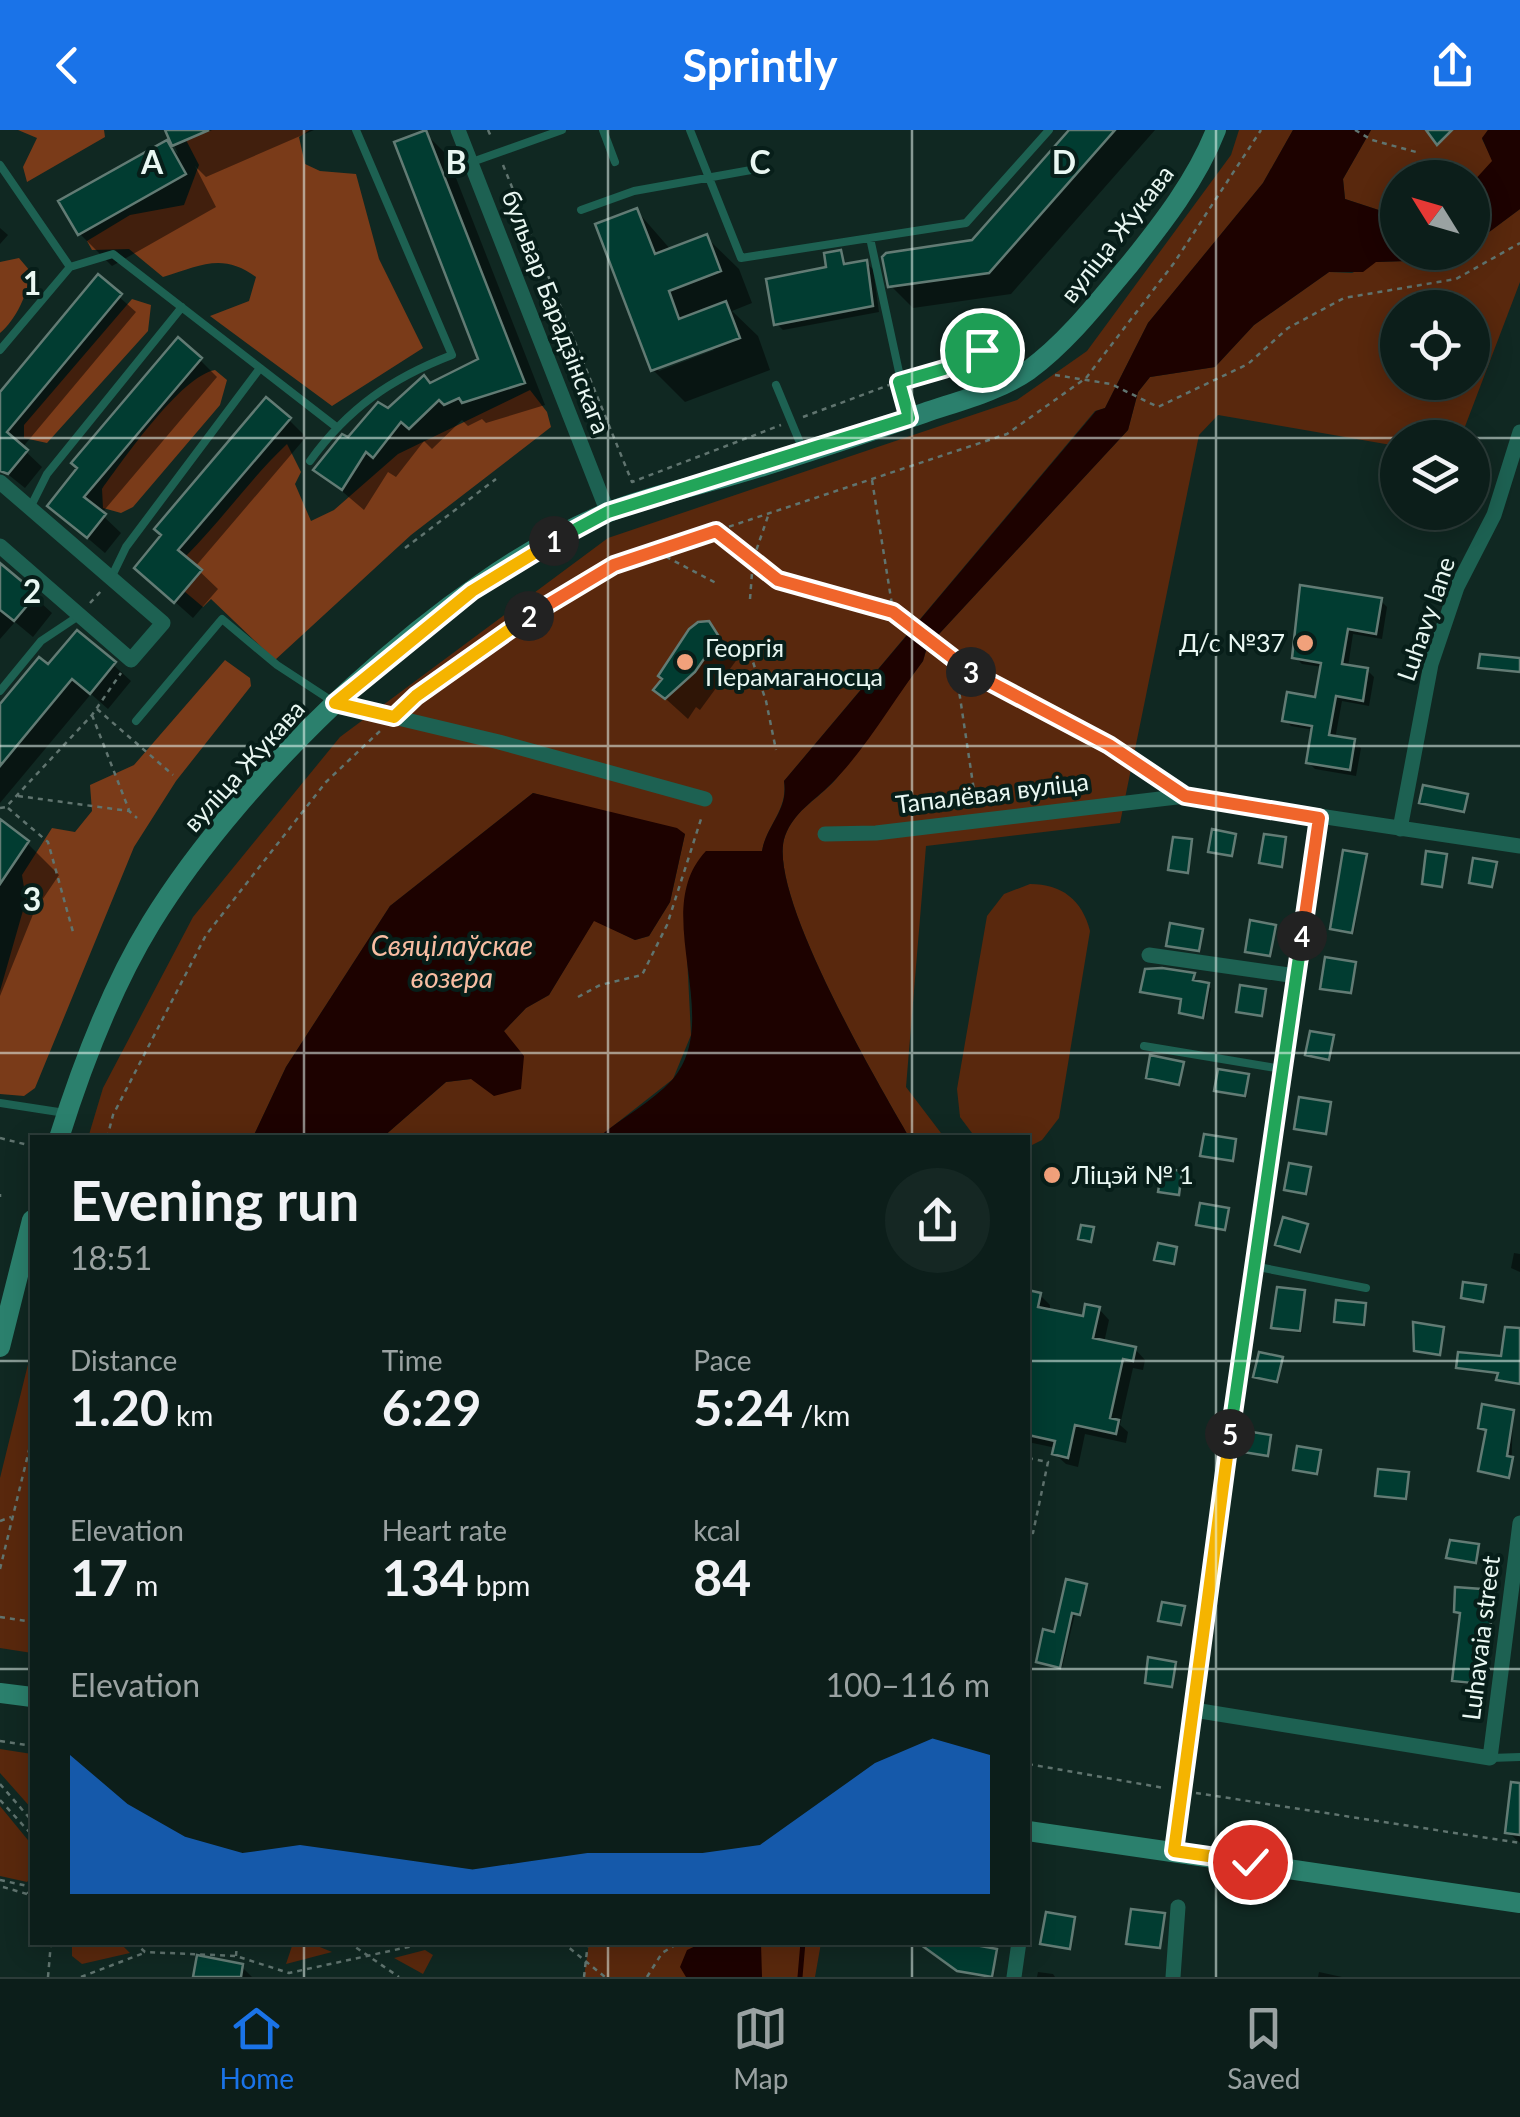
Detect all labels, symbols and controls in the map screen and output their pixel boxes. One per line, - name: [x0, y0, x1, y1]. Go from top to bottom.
- icon: back: [40, 38, 95, 93]
- text: Sprintly: [683, 38, 837, 92]
- icon: share: [1425, 38, 1480, 93]
- text: A: [140, 142, 164, 181]
- text: B: [445, 142, 467, 181]
- text: C: [749, 142, 771, 181]
- text: D: [1052, 142, 1076, 181]
- street label: вуліца Жукава: [1053, 159, 1179, 308]
- north arrow: [1380, 160, 1490, 270]
- map controls: [1380, 160, 1490, 530]
- street label: бульвар Барадзінскага: [497, 186, 617, 438]
- text: 1: [23, 263, 41, 302]
- button: locate: [1380, 290, 1490, 400]
- pin: [940, 308, 1025, 393]
- icon: arrive: [955, 323, 1010, 378]
- button: layers: [1380, 420, 1490, 530]
- pin: 1: [529, 516, 579, 566]
- text: 1: [546, 524, 562, 558]
- street label: Luhavy lane: [1390, 553, 1460, 685]
- text: 2: [23, 571, 41, 610]
- pin: 2: [504, 591, 554, 641]
- text: 2: [521, 599, 537, 633]
- place label: Д/с №37: [1179, 627, 1285, 657]
- place label: Георгія Перамаганосца: [705, 632, 883, 691]
- marker: Д/с №37: [1294, 632, 1316, 654]
- pin: 3: [946, 647, 996, 697]
- marker: Георгія Перамаганосца: [674, 651, 696, 673]
- text: 3: [963, 655, 979, 689]
- street label: вуліца Жукава: [177, 694, 310, 837]
- street label: Тапалёвая вуліца: [894, 765, 1090, 819]
- text: 3: [23, 879, 41, 918]
- pin: 4: [1277, 911, 1327, 961]
- text: 4: [1294, 919, 1310, 953]
- water label: Свяцілаўскае возера: [371, 928, 533, 994]
- place label: Ліцэй № 1: [1071, 1159, 1194, 1189]
- marker: Ліцэй № 1: [1041, 1164, 1063, 1186]
- text: Evening run: [70, 1167, 359, 1233]
- button: share: [885, 1168, 990, 1273]
- text: 18:51: [70, 1238, 152, 1277]
- text: Distance: [70, 1343, 177, 1377]
- text: Time: [382, 1343, 443, 1377]
- text: Pace: [693, 1343, 752, 1377]
- text: 1.20: [70, 1377, 169, 1437]
- text: 6:29: [382, 1377, 482, 1437]
- text: 5:24: [693, 1377, 793, 1437]
- text: km: [169, 1398, 213, 1432]
- text: /km: [793, 1398, 850, 1432]
- pin: 5: [1205, 1409, 1255, 1459]
- text: 5: [1222, 1417, 1238, 1451]
- text: Elevation: [70, 1513, 184, 1547]
- text: Heart rate: [382, 1513, 507, 1547]
- text: kcal: [693, 1513, 741, 1547]
- text: 17: [70, 1547, 128, 1607]
- text: 134: [382, 1547, 469, 1607]
- text: 84: [693, 1547, 751, 1607]
- street label: Luhavaia street: [1455, 1554, 1505, 1722]
- text: m: [128, 1568, 158, 1602]
- text: bpm: [469, 1568, 530, 1602]
- text: Elevation: [70, 1665, 200, 1704]
- text: 100–116 m: [826, 1665, 990, 1704]
- pin: [1208, 1820, 1293, 1905]
- icon: check: [1223, 1835, 1278, 1890]
- tab: Home: [220, 2001, 294, 2095]
- tab: Map: [733, 2001, 788, 2095]
- tab: Saved: [1227, 2001, 1300, 2095]

